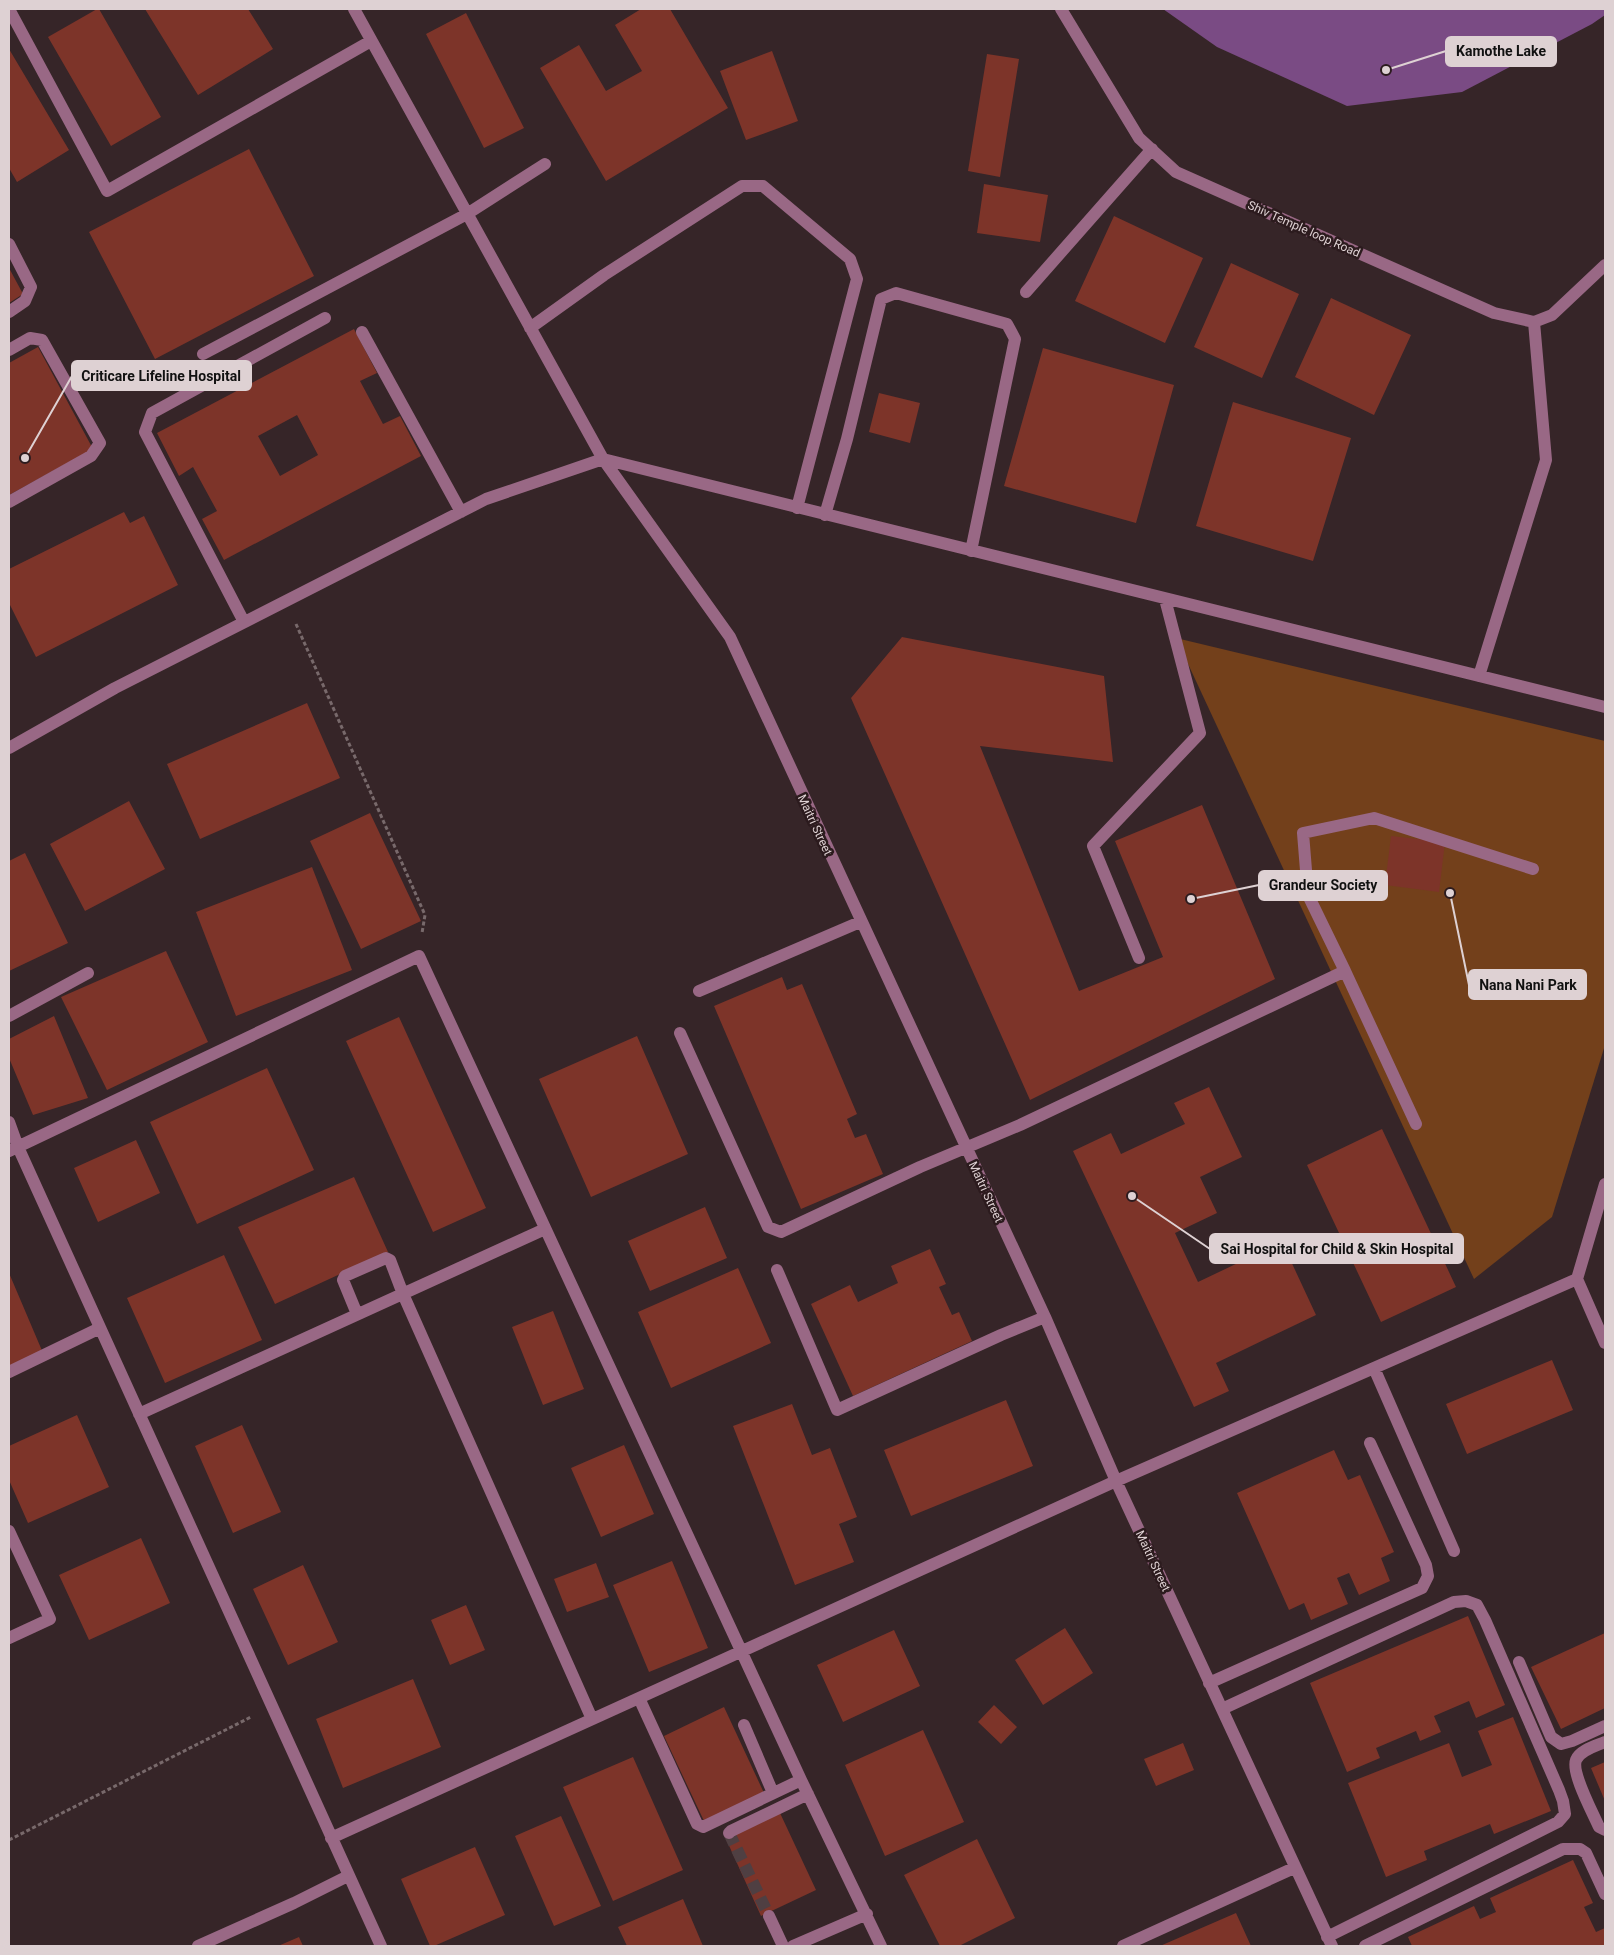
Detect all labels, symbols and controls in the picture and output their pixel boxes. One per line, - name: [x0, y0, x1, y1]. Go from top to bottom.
- callout: Kamothe Lake: [1446, 37, 1556, 66]
- text: Kamothe Lake: [1456, 43, 1546, 59]
- street label: Shiv Temple loop Road: [1246, 198, 1362, 260]
- callout: Criticare Lifeline Hospital: [72, 361, 251, 390]
- text: Criticare Lifeline Hospital: [81, 368, 241, 384]
- street label: Maitri Street: [795, 792, 835, 858]
- callout: Grandeur Society: [1259, 871, 1387, 900]
- text: Grandeur Society: [1269, 877, 1378, 893]
- callout: Nana Nani Park: [1469, 970, 1586, 999]
- text: Nana Nani Park: [1479, 977, 1577, 993]
- street label: Maitri Street: [966, 1159, 1006, 1225]
- callout: Sai Hospital for Child & Skin Hospital: [1210, 1234, 1463, 1263]
- text: Sai Hospital for Child & Skin Hospital: [1221, 1241, 1453, 1257]
- street label: Maitri Street: [1133, 1528, 1173, 1594]

